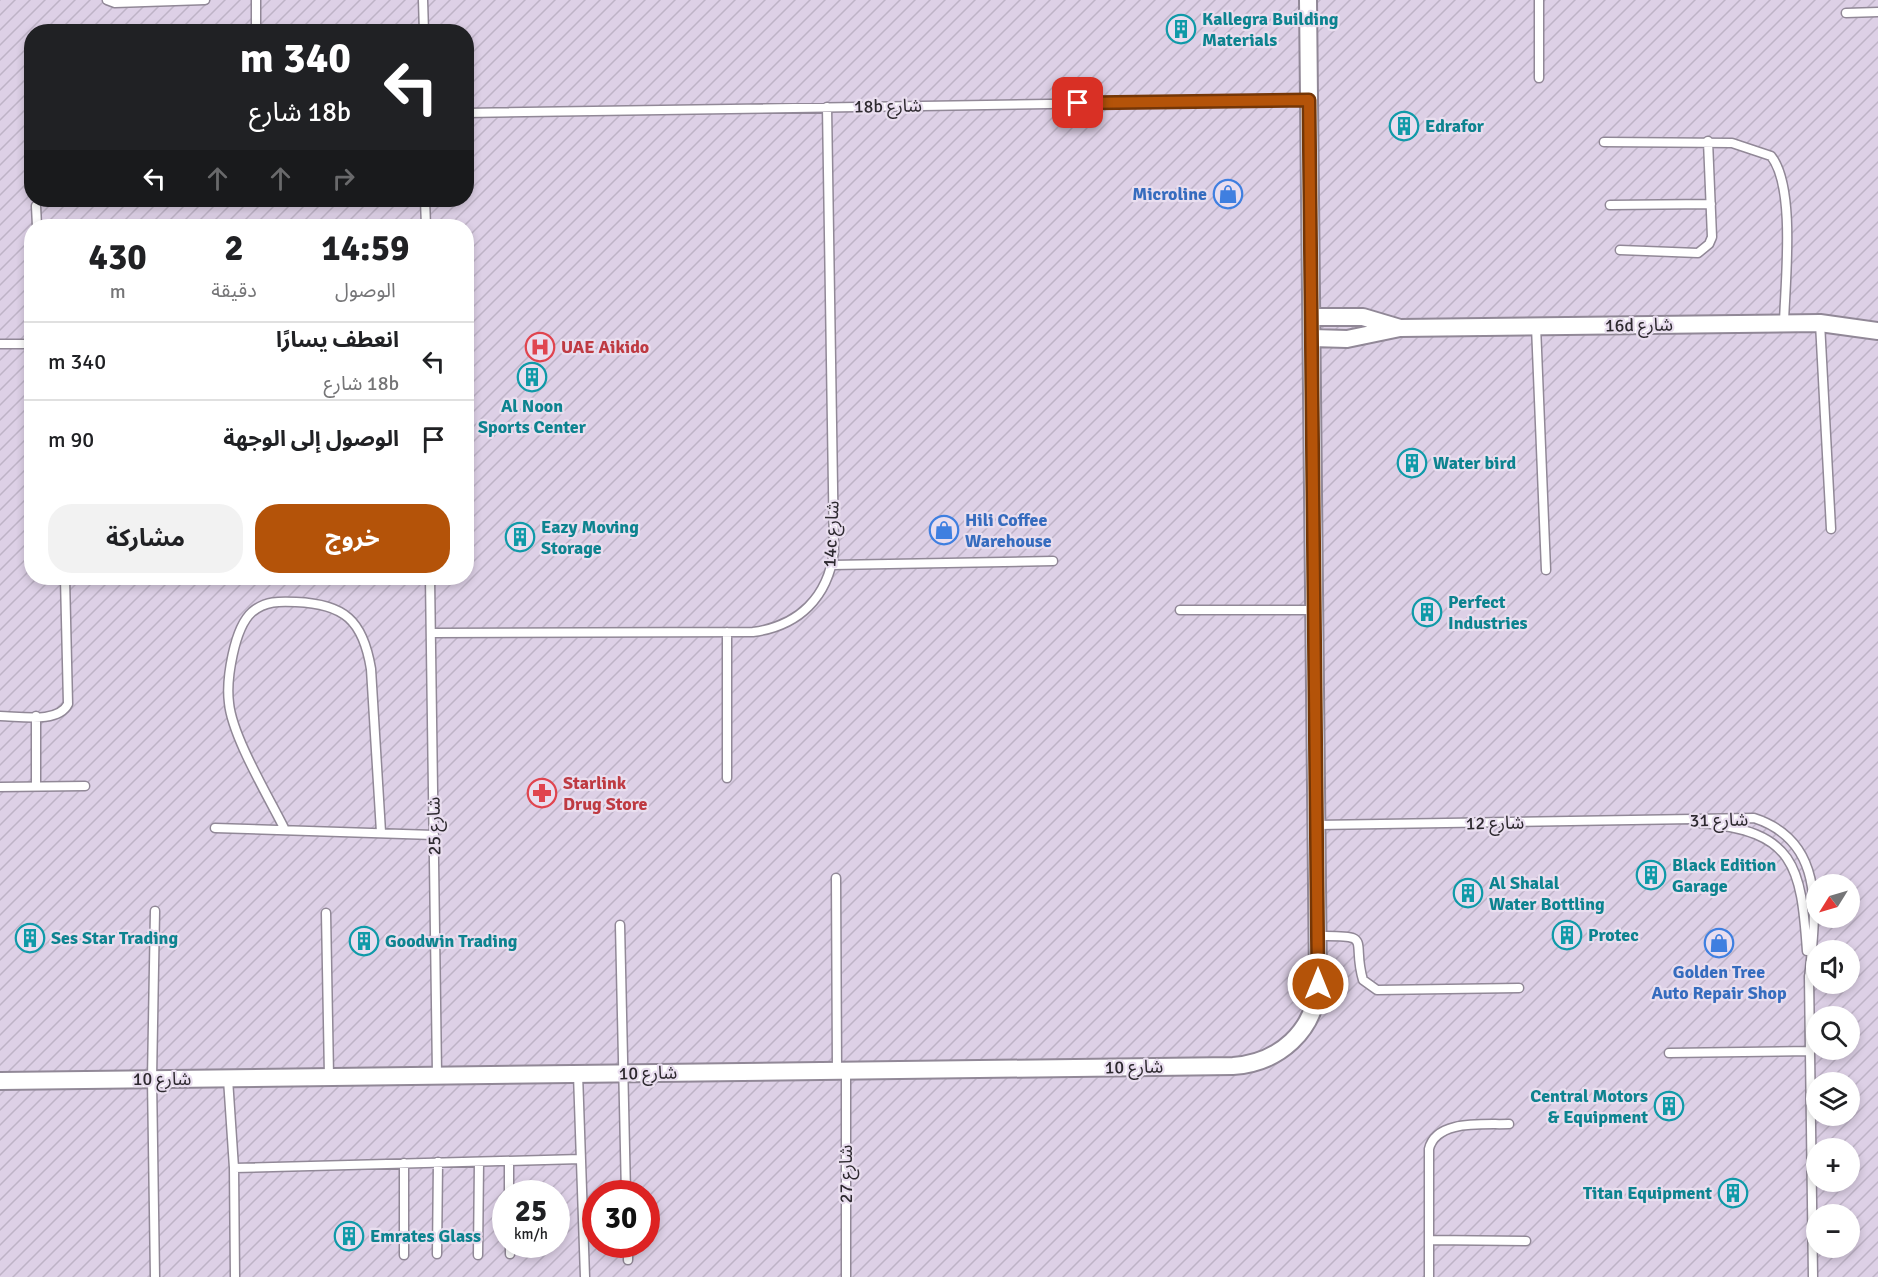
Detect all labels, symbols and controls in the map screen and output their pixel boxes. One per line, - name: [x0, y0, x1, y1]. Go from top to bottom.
- place label: Kallegra Building Materials: [1202, 8, 1339, 51]
- building icon: Kallegra Building Materials: [1165, 13, 1197, 45]
- text: 340 m: [240, 33, 351, 84]
- icon: left: [372, 48, 450, 126]
- pin: [1052, 77, 1103, 128]
- icon: arrive: [1061, 86, 1094, 119]
- street label: 18b شارع: [854, 94, 922, 121]
- text: 18b شارع: [249, 96, 351, 129]
- building icon: Edrafor: [1388, 110, 1420, 142]
- place label: Edrafor: [1425, 115, 1485, 137]
- icon: left: [138, 162, 171, 195]
- icon: ahead: [201, 162, 234, 195]
- icon: ahead: [264, 162, 297, 195]
- icon: right: [327, 162, 360, 195]
- shop icon: Microline: [1212, 178, 1244, 210]
- place label: Microline: [1132, 183, 1207, 205]
- text: 2: [224, 226, 244, 271]
- text: 14:59: [321, 226, 410, 271]
- text: 430: [88, 235, 147, 280]
- text: دقيقة: [211, 278, 257, 303]
- text: الوصول: [335, 278, 396, 303]
- text: m: [110, 279, 126, 304]
- street label: 16d شارع: [1605, 313, 1673, 340]
- text: انعطف يسارًا: [276, 326, 399, 353]
- hospital icon: UAE Aikido: [524, 331, 556, 363]
- place label: UAE Aikido: [561, 336, 649, 358]
- icon: left: [417, 345, 450, 378]
- text: 340 m: [48, 348, 106, 375]
- building icon: Al Noon Sports Center: [516, 361, 548, 393]
- text: 18b شارع: [323, 371, 399, 396]
- place label: Al Noon Sports Center: [478, 395, 587, 438]
- icon: arrive: [417, 423, 450, 456]
- text: الوصول إلى الوجهة: [223, 425, 399, 452]
- text: 90 m: [48, 426, 94, 453]
- building icon: Water bird: [1396, 447, 1428, 479]
- place label: Water bird: [1433, 452, 1516, 474]
- street label: 14c شارع: [818, 500, 847, 568]
- button: مشاركة: [48, 504, 243, 573]
- button: خروج: [255, 504, 450, 573]
- place label: Hili Coffee Warehouse: [965, 509, 1052, 552]
- shop icon: Hili Coffee Warehouse: [928, 514, 960, 546]
- place label: Eazy Moving Storage: [541, 516, 639, 559]
- building icon: Eazy Moving Storage: [504, 521, 536, 553]
- place label: Perfect Industries: [1448, 591, 1528, 634]
- building icon: Perfect Industries: [1411, 596, 1443, 628]
- place label: Starlink Drug Store: [563, 772, 648, 815]
- pharmacy icon: Starlink Drug Store: [526, 777, 558, 809]
- street label: شارع 25: [422, 797, 449, 855]
- street label: شارع 31: [1690, 808, 1748, 835]
- street label: شارع 12: [1466, 811, 1524, 838]
- place label: Black Edition Garage: [1672, 854, 1776, 897]
- building icon: Black Edition Garage: [1635, 859, 1667, 891]
- place label: Al Shalal Water Bottling: [1489, 872, 1605, 915]
- north arrow: [1806, 874, 1860, 928]
- map controls: [1806, 874, 1860, 1258]
- building icon: Al Shalal Water Bottling: [1452, 877, 1484, 909]
- building icon: Protec: [1551, 919, 1583, 951]
- building icon: Ses Star Trading: [14, 922, 46, 954]
- place label: Protec: [1588, 924, 1639, 946]
- building icon: Goodwin Trading: [348, 925, 380, 957]
- place label: Ses Star Trading: [51, 927, 178, 949]
- shop icon: Golden Tree Auto Repair Shop: [1703, 927, 1735, 959]
- place label: Goodwin Trading: [385, 930, 518, 952]
- button: sound: [1806, 940, 1860, 994]
- position arrow: [1286, 952, 1350, 1016]
- place label: Golden Tree Auto Repair Shop: [1651, 961, 1787, 1004]
- button: search: [1806, 1006, 1860, 1060]
- street label: شارع 10: [1105, 1055, 1163, 1082]
- street label: شارع 10: [619, 1061, 677, 1088]
- street label: شارع 10: [133, 1068, 191, 1093]
- button: layers: [1806, 1072, 1860, 1126]
- place label: Central Motors & Equipment: [1530, 1085, 1648, 1128]
- building icon: Central Motors & Equipment: [1653, 1090, 1685, 1122]
- button: +: [1806, 1138, 1860, 1192]
- street label: شارع 27: [835, 1145, 860, 1203]
- building icon: Titan Equipment: [1717, 1177, 1749, 1209]
- speed limit sign: 30: [582, 1180, 660, 1258]
- place label: Titan Equipment: [1583, 1182, 1712, 1204]
- text: 25: [515, 1193, 547, 1230]
- button: −: [1806, 1204, 1860, 1258]
- building icon: Emrates Glass: [333, 1220, 365, 1252]
- place label: Emrates Glass: [370, 1225, 481, 1247]
- text: km/h: [514, 1225, 548, 1243]

